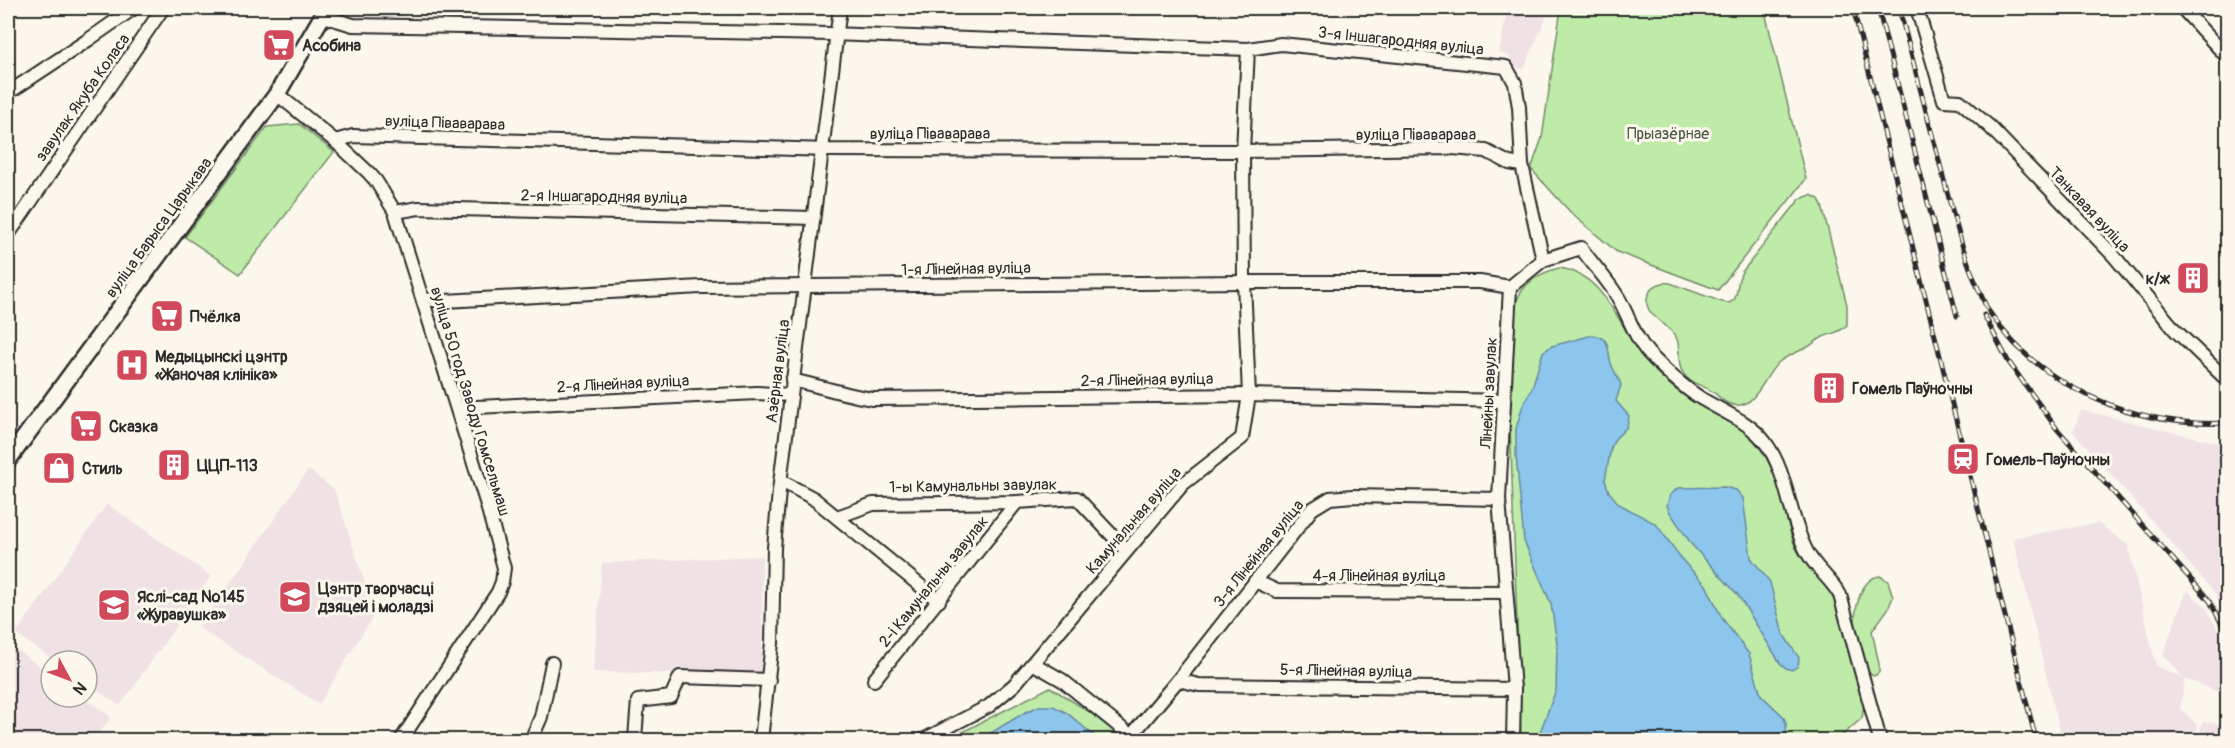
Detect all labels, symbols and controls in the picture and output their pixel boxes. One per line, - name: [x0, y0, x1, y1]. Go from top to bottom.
- street label: 3-я Іншагародняя вуліца: [1317, 22, 1485, 60]
- supermarket icon: Асобина: [261, 27, 297, 63]
- street label: завулак Якуба Коласа: [31, 30, 134, 165]
- place label: Асобина: [302, 36, 361, 56]
- street label: вуліца Піваварава: [385, 111, 505, 135]
- street label: вуліца Піваварава: [870, 124, 990, 144]
- park label: Прыазёрнае: [1627, 124, 1709, 144]
- street label: вуліца Піваварава: [1356, 125, 1476, 145]
- street label: вуліца Барыса Царыкава: [101, 154, 216, 302]
- street label: Танкавая вуліца: [2045, 163, 2134, 257]
- street label: 2-я Іншагародняя вуліца: [521, 186, 687, 208]
- street label: 1-я Лінейная вуліца: [901, 258, 1031, 280]
- building icon: к/ж: [2175, 260, 2211, 296]
- place label: к/ж: [2146, 269, 2171, 289]
- street label: вуліца 50 год Заводу Гомсельмаш: [426, 284, 514, 518]
- supermarket icon: Пчёлка: [149, 298, 185, 334]
- place label: Пчёлка: [190, 307, 241, 327]
- street label: Азёрная вуліца: [762, 318, 794, 424]
- street label: Лінейны завулак: [1476, 337, 1502, 450]
- hospital icon: Медыцынскі цэнтр «Жаночая клініка»: [114, 347, 150, 383]
- place label: Медыцынскі цэнтр «Жаночая клініка»: [155, 347, 288, 385]
- street label: 2-я Лінейная вуліца: [1081, 369, 1213, 391]
- building icon: Гомель Паўночны: [1811, 370, 1847, 406]
- street label: 2-я Лінейная вуліца: [556, 371, 690, 397]
- place label: Гомель Паўночны: [1852, 379, 1973, 399]
- supermarket icon: Сказка: [68, 408, 104, 444]
- place label: Сказка: [109, 417, 159, 437]
- station icon: Гомель-Паўночны: [1945, 441, 1981, 477]
- building icon: ЦЦП-113: [156, 447, 192, 483]
- shop icon: Стиль: [41, 450, 77, 486]
- place label: Гомель-Паўночны: [1986, 450, 2110, 470]
- place label: ЦЦП-113: [197, 456, 258, 476]
- place label: Стиль: [82, 459, 123, 479]
- street label: Камунальная вуліца: [1082, 463, 1186, 578]
- street label: 1-ы Камунальны завулак: [889, 475, 1057, 497]
- street label: 3-я Лінейная вуліца: [1209, 496, 1308, 611]
- street label: 2-і Камунальны завулак: [875, 512, 993, 651]
- street label: 4-я Лінейная вуліца: [1313, 566, 1445, 586]
- school or university icon: Цэнтр творчасці дзяцей і моладзі: [277, 579, 313, 615]
- place label: Цэнтр творчасці дзяцей і моладзі: [317, 579, 434, 617]
- school or university icon: Яслі-сад №145 «Журавушка»: [96, 587, 132, 623]
- place label: Яслі-сад №145 «Журавушка»: [137, 587, 245, 625]
- north arrow: [39, 649, 99, 709]
- street label: 5-я Лінейная вуліца: [1280, 660, 1412, 682]
- text: N: [68, 678, 91, 699]

